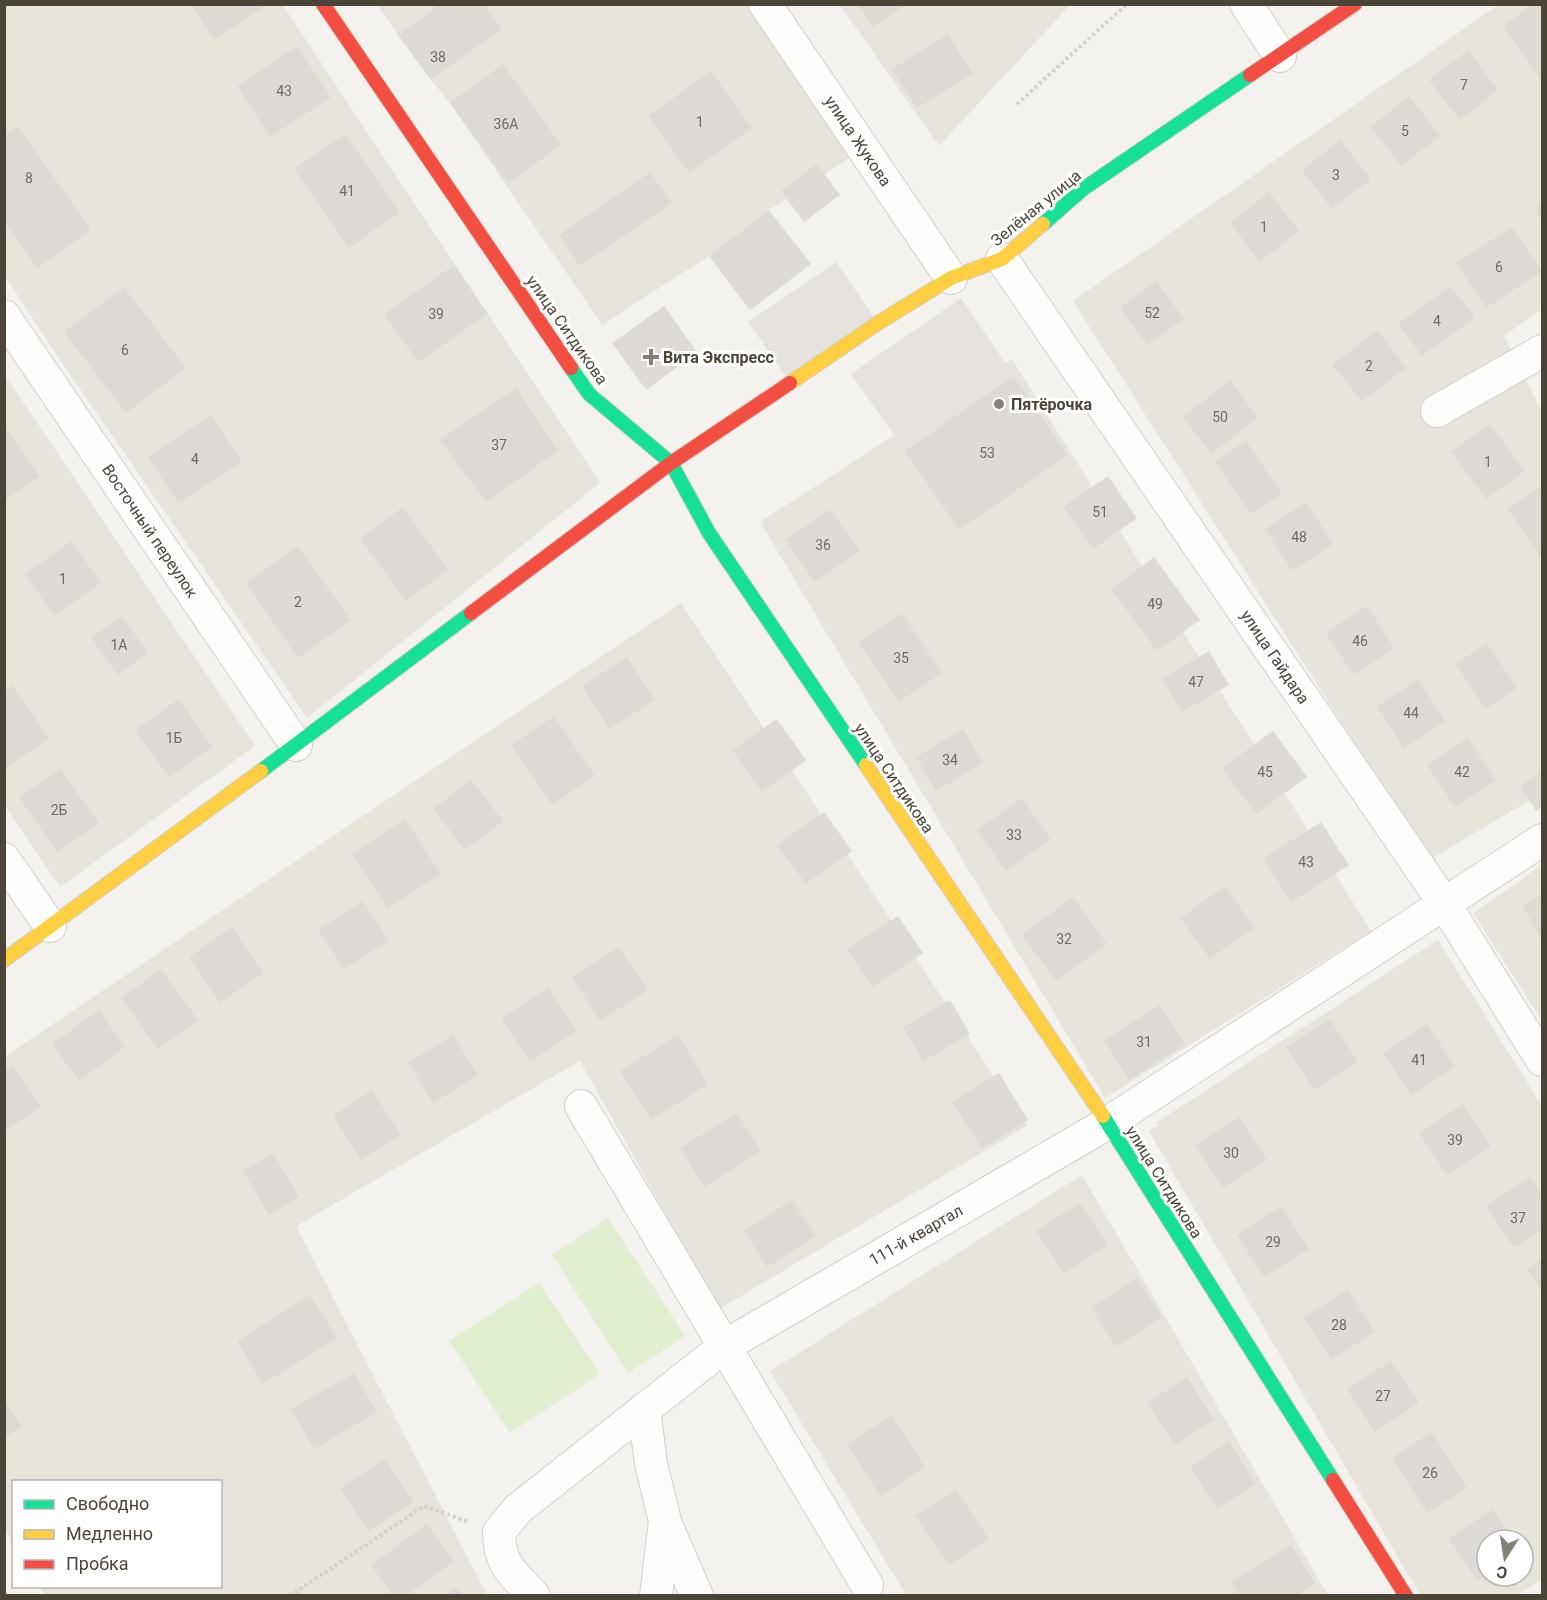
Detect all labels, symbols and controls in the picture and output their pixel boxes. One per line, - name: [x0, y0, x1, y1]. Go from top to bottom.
- house number: 38: [430, 49, 446, 65]
- house number: 7: [1460, 77, 1468, 93]
- house number: 43: [276, 83, 292, 99]
- street label: улица Жукова: [821, 92, 895, 190]
- house number: 1: [696, 114, 704, 130]
- house number: 36А: [494, 116, 518, 132]
- house number: 5: [1401, 123, 1409, 139]
- street label: Зелёная улица: [987, 166, 1085, 250]
- house number: 3: [1332, 167, 1340, 183]
- house number: 8: [25, 170, 33, 186]
- house number: 41: [339, 183, 355, 199]
- house number: 1: [1260, 219, 1268, 235]
- house number: 6: [1495, 259, 1503, 275]
- street label: улица Ситдикова: [522, 272, 612, 388]
- house number: 52: [1144, 305, 1160, 321]
- house number: 39: [428, 306, 444, 322]
- house number: 4: [1433, 313, 1441, 329]
- house number: 6: [121, 342, 129, 358]
- place label: Вита Экспресс: [663, 348, 774, 367]
- marker: Вита Экспресс: [644, 350, 658, 364]
- house number: 2: [1365, 358, 1373, 374]
- place label: Пятёрочка: [1011, 395, 1092, 414]
- marker: Пятёрочка: [992, 397, 1006, 411]
- house number: 50: [1212, 409, 1228, 425]
- house number: 37: [491, 437, 507, 453]
- house number: 53: [979, 445, 995, 461]
- house number: 4: [191, 451, 199, 467]
- house number: 1: [1484, 454, 1492, 470]
- street label: Восточный переулок: [98, 461, 202, 602]
- house number: 51: [1092, 504, 1108, 520]
- house number: 48: [1291, 529, 1307, 545]
- house number: 36: [815, 537, 831, 553]
- house number: 1: [59, 571, 67, 587]
- house number: 2: [294, 594, 302, 610]
- house number: 49: [1147, 596, 1163, 612]
- street label: улица Гайдара: [1237, 606, 1313, 708]
- house number: 46: [1352, 633, 1368, 649]
- house number: 1А: [110, 637, 128, 653]
- house number: 35: [893, 650, 909, 666]
- house number: 47: [1188, 674, 1204, 690]
- house number: 44: [1403, 705, 1419, 721]
- street label: улица Ситдикова: [850, 719, 938, 837]
- house number: 1Б: [166, 730, 183, 746]
- house number: 34: [942, 752, 958, 768]
- house number: 45: [1257, 764, 1273, 780]
- house number: 42: [1454, 764, 1470, 780]
- house number: 2Б: [51, 802, 68, 818]
- house number: 33: [1006, 827, 1022, 843]
- house number: 43: [1298, 854, 1314, 870]
- house number: 32: [1056, 931, 1072, 947]
- house number: 31: [1136, 1034, 1152, 1050]
- house number: 41: [1411, 1052, 1427, 1068]
- street label: улица Ситдикова: [1122, 1122, 1206, 1242]
- house number: 39: [1447, 1132, 1463, 1148]
- house number: 30: [1223, 1145, 1239, 1161]
- street label: 111-й квартал: [866, 1201, 966, 1269]
- house number: 37: [1510, 1210, 1526, 1226]
- house number: 29: [1265, 1234, 1281, 1250]
- house number: 28: [1331, 1317, 1347, 1333]
- house number: 27: [1375, 1388, 1391, 1404]
- house number: 26: [1422, 1465, 1438, 1481]
- legend: [12, 1480, 222, 1588]
- text: Свободно: [66, 1493, 149, 1514]
- text: Медленно: [66, 1523, 153, 1544]
- north arrow: [1475, 1528, 1535, 1588]
- text: Пробка: [66, 1553, 129, 1574]
- text: С: [1495, 1562, 1509, 1583]

